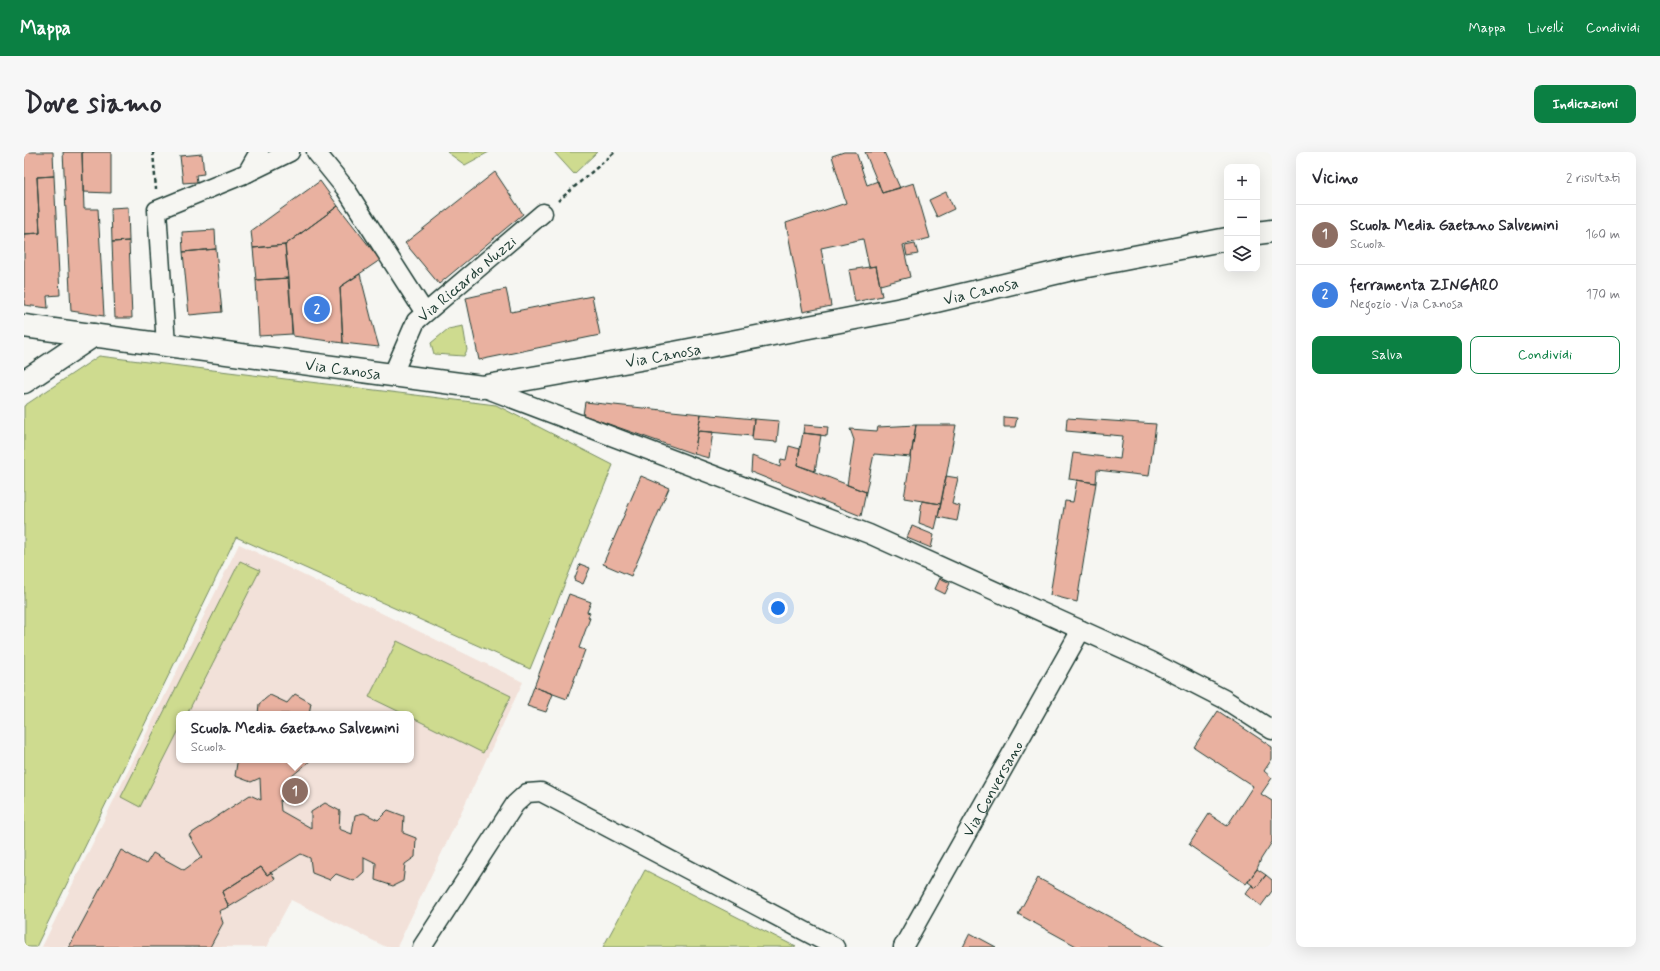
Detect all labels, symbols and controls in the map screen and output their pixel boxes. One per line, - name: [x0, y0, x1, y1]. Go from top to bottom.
- text: Mappa: [20, 16, 71, 41]
- text: Mappa: [1468, 19, 1506, 37]
- text: Livelli: [1528, 19, 1564, 37]
- text: Condividi: [1586, 19, 1640, 37]
- button: Indicazioni: [1534, 85, 1636, 123]
- text: Dove siamo: [24, 86, 162, 123]
- map controls: [1224, 164, 1260, 272]
- button: +: [1224, 164, 1260, 200]
- text: Vicino: [1312, 167, 1358, 189]
- text: 2 risultati: [1566, 170, 1620, 187]
- button: −: [1224, 200, 1260, 236]
- text: Scuola Media Gaetano Salvemini: [1350, 216, 1558, 236]
- text: 1: [1322, 226, 1328, 243]
- text: 160 m: [1585, 226, 1620, 243]
- street label: Via Riccardo Nuzzi: [413, 231, 521, 327]
- button: layers: [1224, 236, 1260, 272]
- text: Scuola: [1350, 236, 1385, 253]
- street label: Via Canosa: [941, 273, 1021, 311]
- text: ferramenta ZINGARO: [1350, 276, 1499, 296]
- text: 2: [1322, 286, 1328, 303]
- text: 170 m: [1586, 286, 1620, 303]
- pin: 2: [304, 294, 330, 324]
- text: Negozio · Via Canosa: [1350, 296, 1463, 313]
- button: Salva: [1312, 336, 1462, 374]
- button: Condividi: [1470, 336, 1620, 374]
- street label: Via Canosa: [624, 339, 703, 373]
- street label: Via Canosa: [304, 355, 382, 385]
- your location: [768, 598, 788, 618]
- popup: [176, 711, 414, 763]
- text: Scuola Media Gaetano Salvemini: [191, 719, 399, 739]
- street label: Via Conversano: [958, 737, 1029, 841]
- text: Scuola: [191, 739, 226, 756]
- pin: 1: [282, 776, 308, 806]

